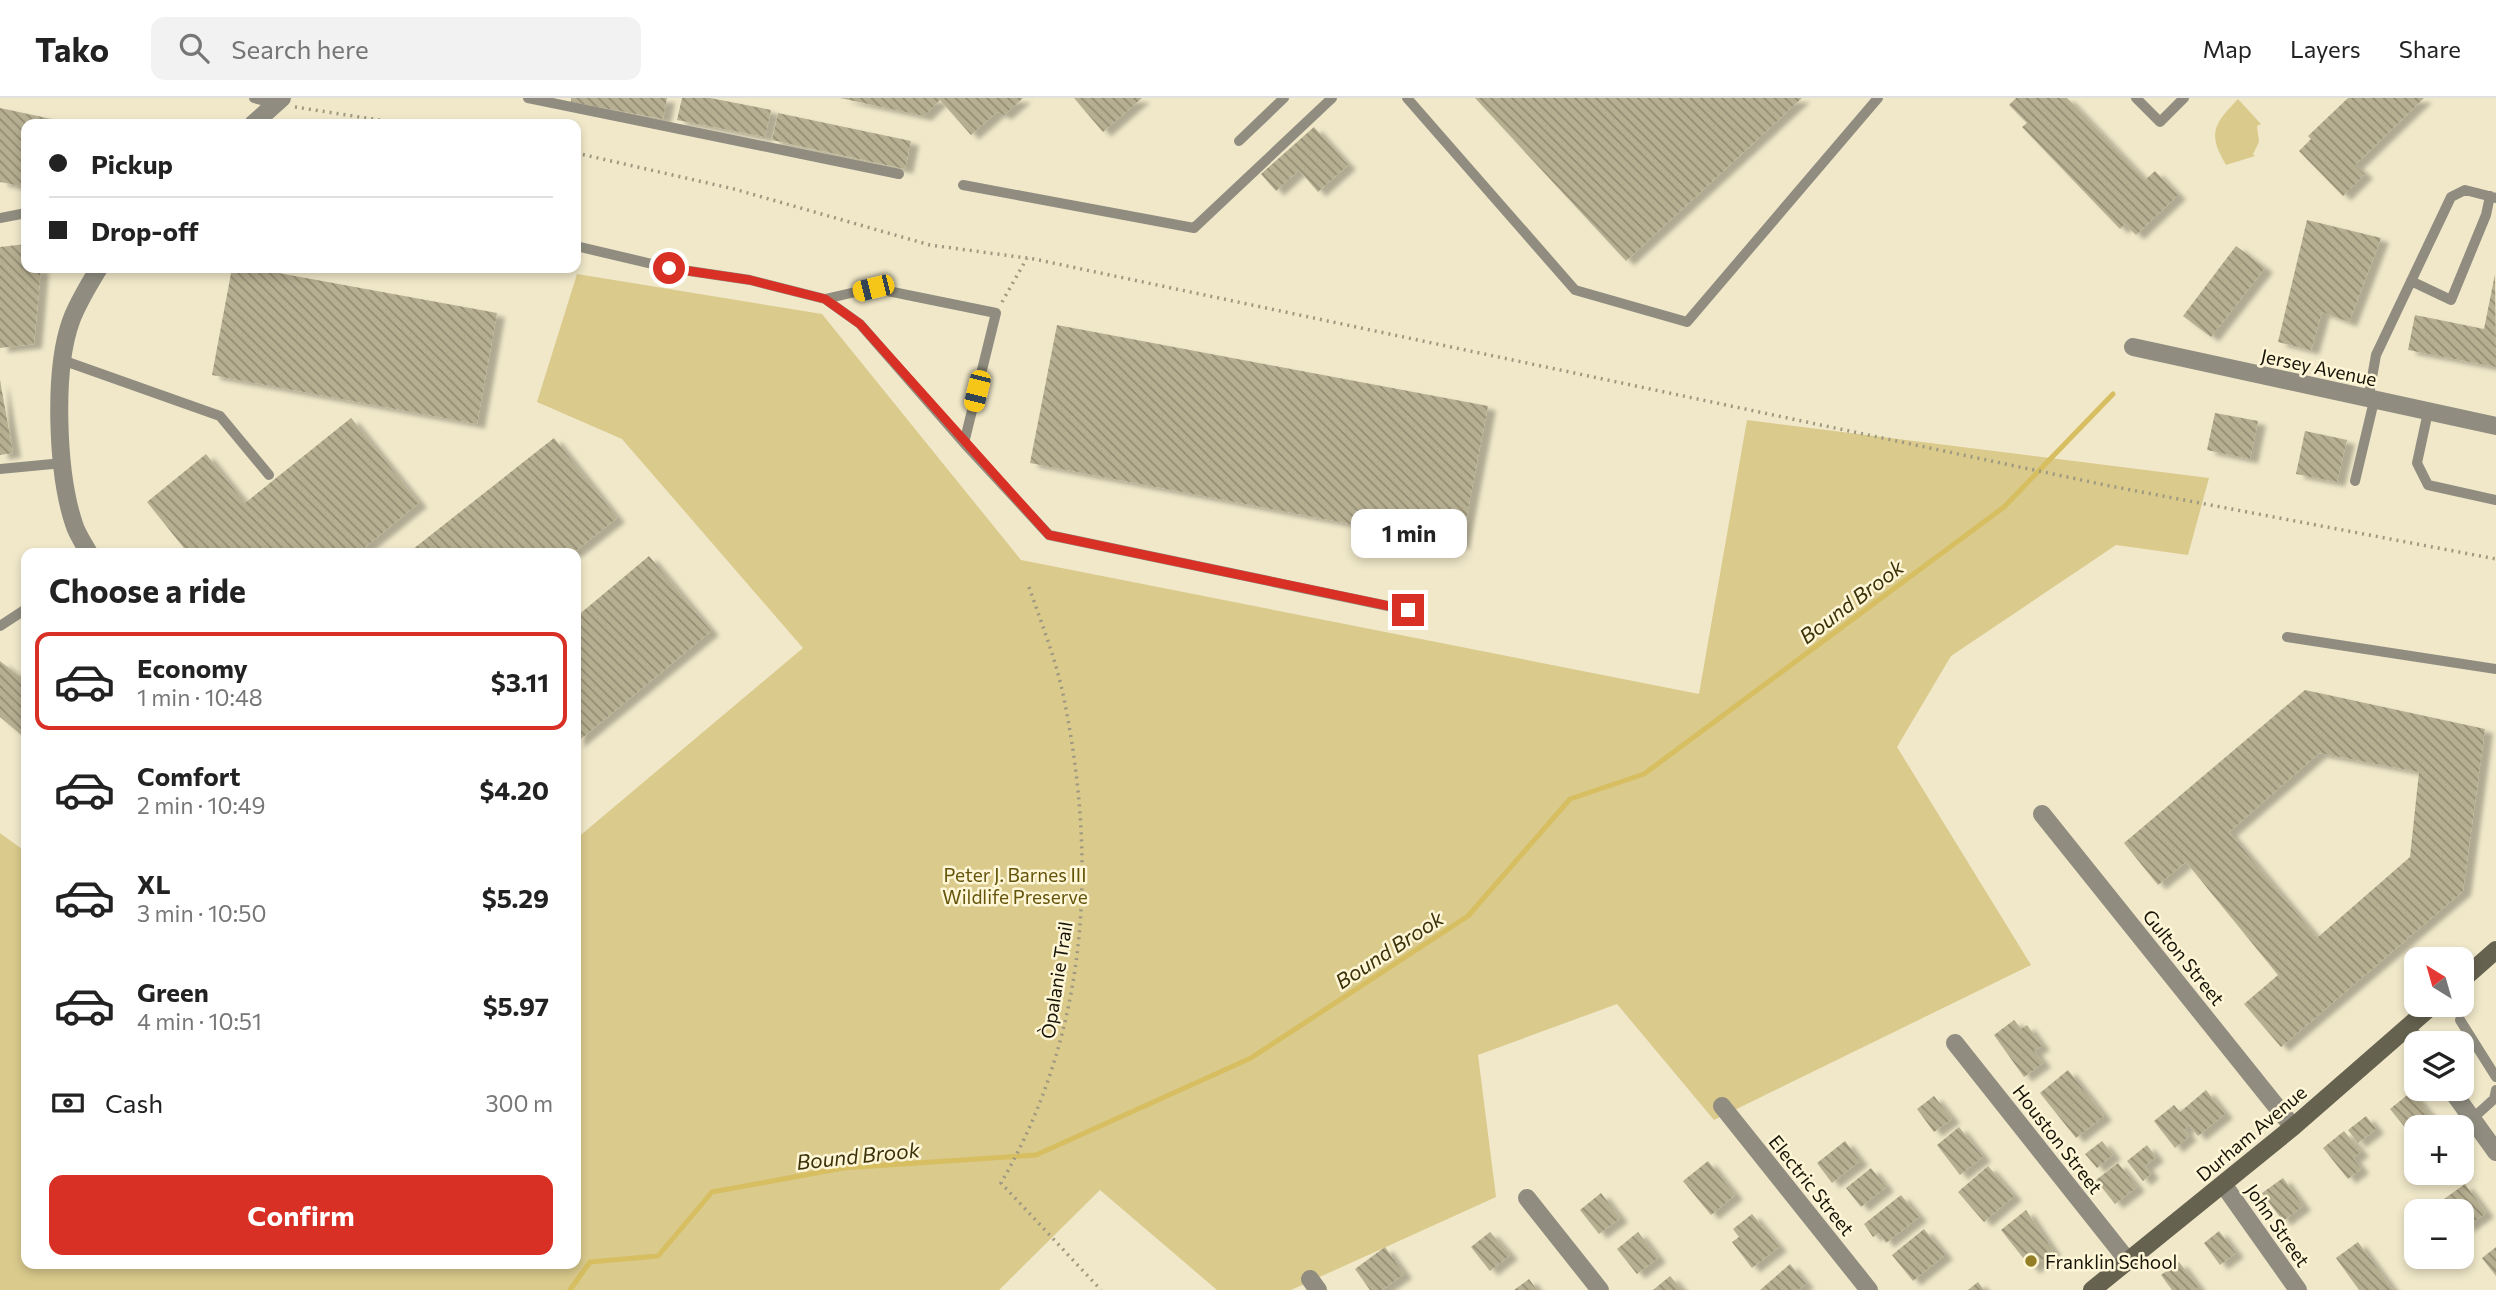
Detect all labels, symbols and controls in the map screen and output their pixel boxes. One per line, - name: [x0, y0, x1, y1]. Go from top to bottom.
- search box: [151, 17, 641, 80]
- text: Tako: [35, 28, 109, 69]
- icon: search: [175, 29, 213, 67]
- text: Search here: [231, 33, 369, 64]
- text: Map: [2203, 34, 2252, 63]
- text: Layers: [2290, 34, 2361, 63]
- text: Share: [2399, 34, 2461, 63]
- text: Pickup: [91, 148, 173, 179]
- text: Drop-off: [91, 215, 198, 246]
- route start: [653, 252, 685, 284]
- car: [851, 273, 896, 303]
- street label: Jersey Avenue: [2259, 343, 2379, 391]
- car: [962, 368, 993, 414]
- callout: 1 min: [1350, 508, 1466, 558]
- text: 1 min: [1382, 519, 1436, 547]
- water label: Bound Brook: [1794, 553, 1909, 648]
- text: Choose a ride: [49, 570, 246, 610]
- route end: [1392, 594, 1424, 626]
- icon: car: [53, 650, 116, 713]
- text: Economy: [137, 652, 248, 683]
- text: $3.11: [491, 666, 549, 697]
- text: 1 min · 10:48: [137, 683, 263, 711]
- icon: car: [53, 758, 116, 821]
- text: Comfort: [137, 760, 240, 791]
- text: $4.20: [479, 774, 549, 805]
- text: 2 min · 10:49: [137, 791, 266, 819]
- park label: Peter J. Barnes III Wildlife Preserve: [942, 863, 1088, 908]
- icon: car: [53, 866, 116, 929]
- text: XL: [137, 868, 171, 899]
- text: $5.29: [482, 882, 549, 913]
- text: 3 min · 10:50: [137, 899, 266, 927]
- water label: Bound Brook: [1330, 904, 1448, 993]
- street label: Gulton Street: [2138, 904, 2230, 1010]
- street label: Òpalanie Trail: [1034, 920, 1077, 1040]
- north arrow: [2404, 947, 2474, 1017]
- map controls: [2404, 947, 2474, 1269]
- icon: car: [53, 974, 116, 1037]
- text: Green: [137, 976, 209, 1007]
- text: $5.97: [483, 990, 549, 1021]
- text: 4 min · 10:51: [137, 1007, 262, 1035]
- button: layers: [2404, 1031, 2474, 1101]
- street label: Houston Street: [2008, 1080, 2108, 1198]
- street label: Durham Avenue: [2191, 1080, 2311, 1186]
- icon: cash: [49, 1084, 87, 1122]
- text: Cash: [105, 1087, 163, 1118]
- text: 300 m: [485, 1089, 553, 1117]
- button: +: [2404, 1115, 2474, 1185]
- street label: Electric Street: [1765, 1130, 1860, 1240]
- water label: Bound Brook: [795, 1136, 922, 1174]
- button: Confirm: [49, 1175, 553, 1255]
- street label: John Street: [2241, 1179, 2315, 1271]
- button: −: [2404, 1199, 2474, 1269]
- place label: Franklin School: [2045, 1250, 2177, 1273]
- marker: Franklin School: [2023, 1253, 2039, 1269]

